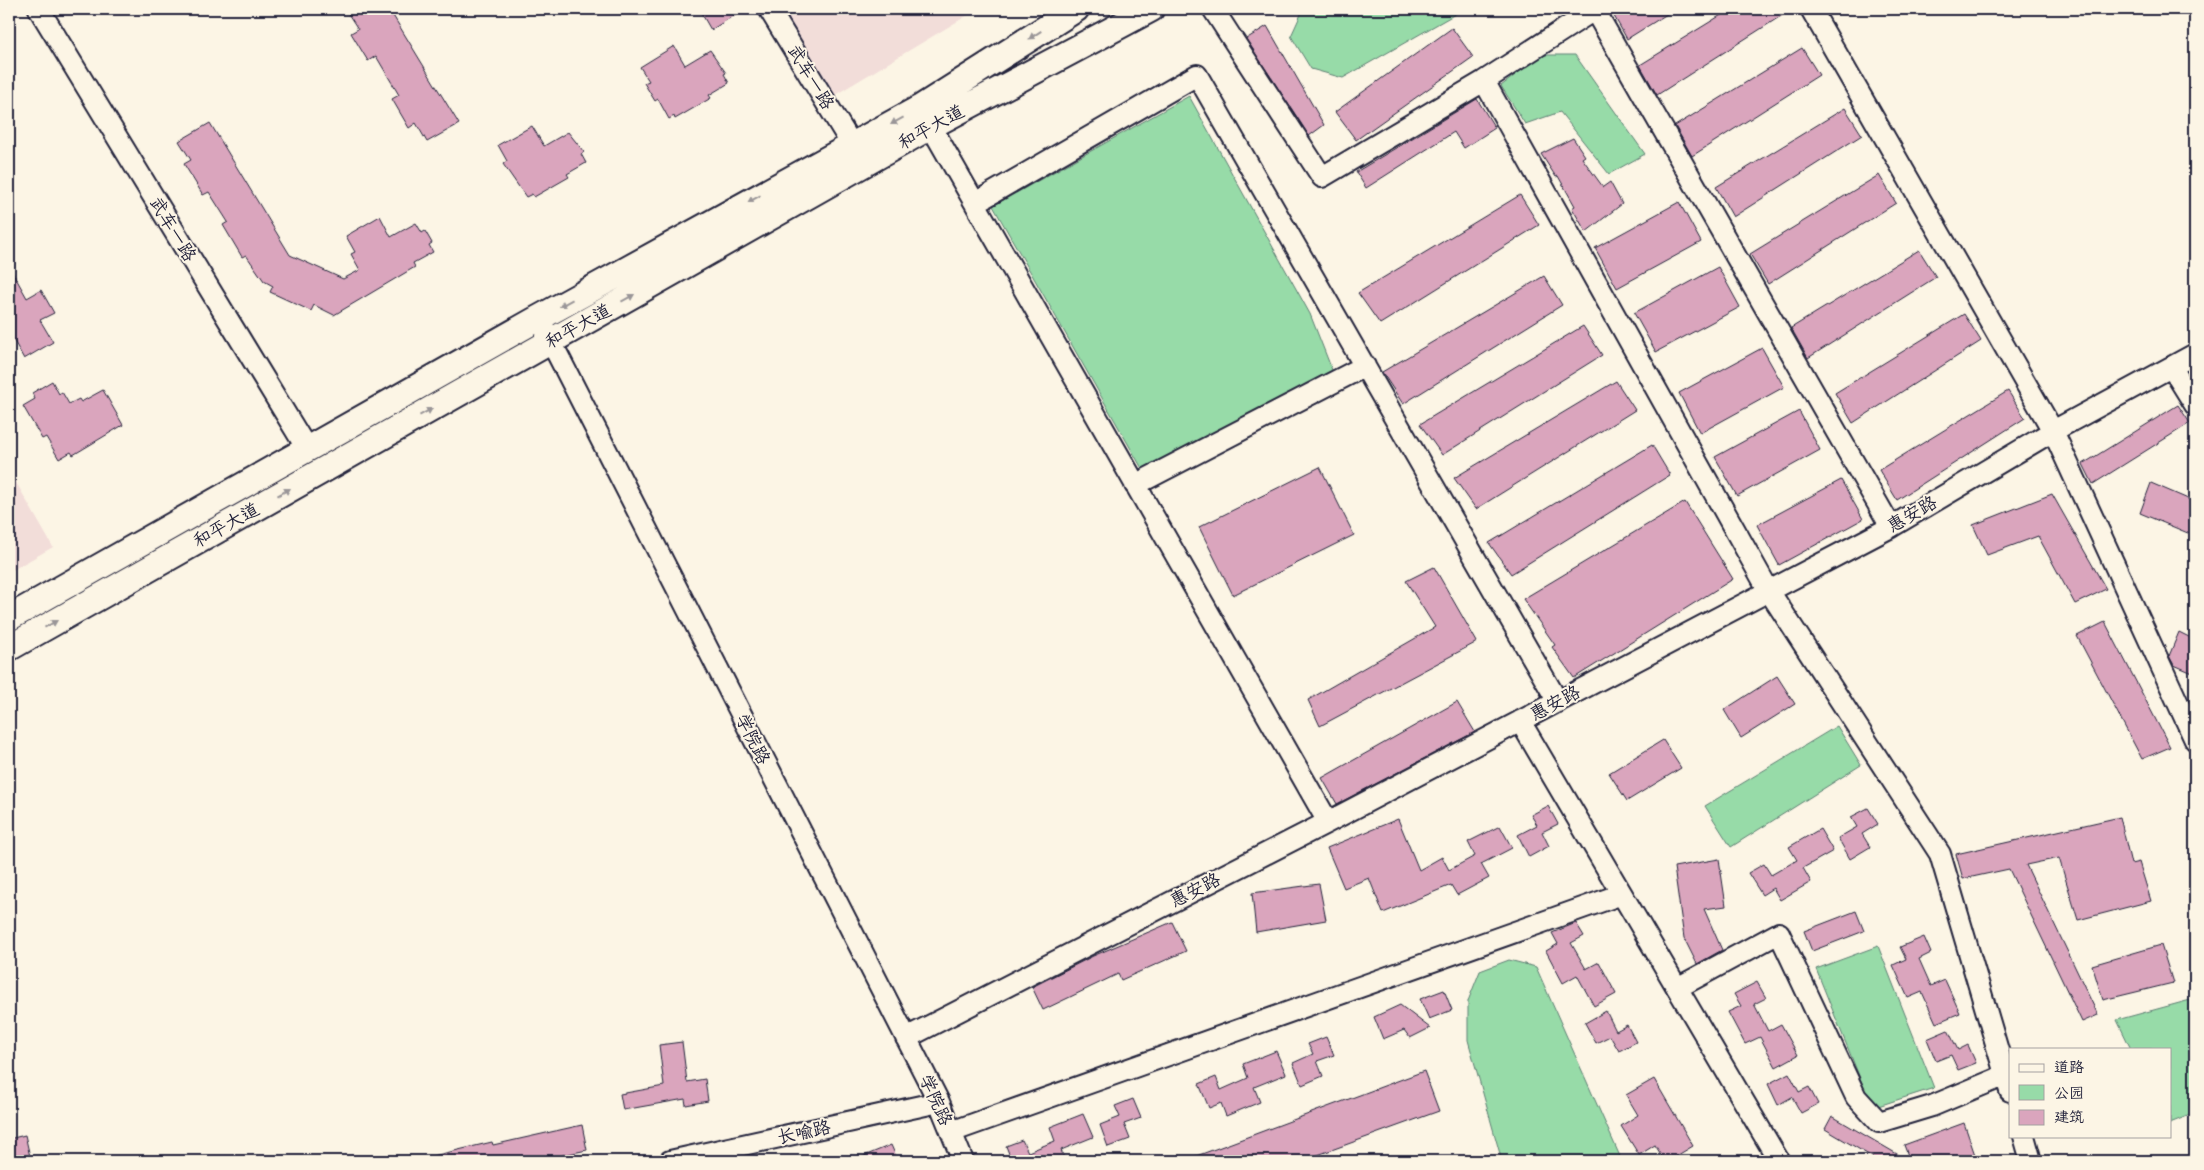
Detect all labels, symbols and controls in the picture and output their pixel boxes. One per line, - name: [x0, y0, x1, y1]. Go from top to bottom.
- one-way arrow: [1028, 30, 1041, 40]
- street label: 武车一路: [782, 38, 842, 114]
- street label: 和平大道: [892, 96, 968, 155]
- one-way arrow: [889, 117, 904, 125]
- street label: 武车一路: [144, 190, 204, 266]
- one-way arrow: [748, 195, 761, 204]
- one-way arrow: [621, 293, 635, 302]
- street label: 和平大道: [539, 295, 615, 354]
- one-way arrow: [560, 299, 573, 308]
- one-way arrow: [418, 408, 433, 416]
- one-way arrow: [277, 488, 291, 496]
- street label: 惠安路: [1881, 488, 1941, 538]
- street label: 和平大道: [187, 494, 263, 553]
- one-way arrow: [45, 619, 58, 628]
- street label: 惠安路: [1524, 677, 1584, 726]
- street label: 学院路: [730, 708, 779, 769]
- street label: 惠安路: [1164, 864, 1225, 913]
- legend: [2009, 1048, 2172, 1138]
- text: 道路: [2054, 1054, 2084, 1077]
- street label: 学院路: [914, 1069, 961, 1130]
- text: 公园: [2054, 1080, 2084, 1103]
- text: 建筑: [2054, 1104, 2084, 1127]
- street label: 长喻路: [774, 1112, 833, 1149]

